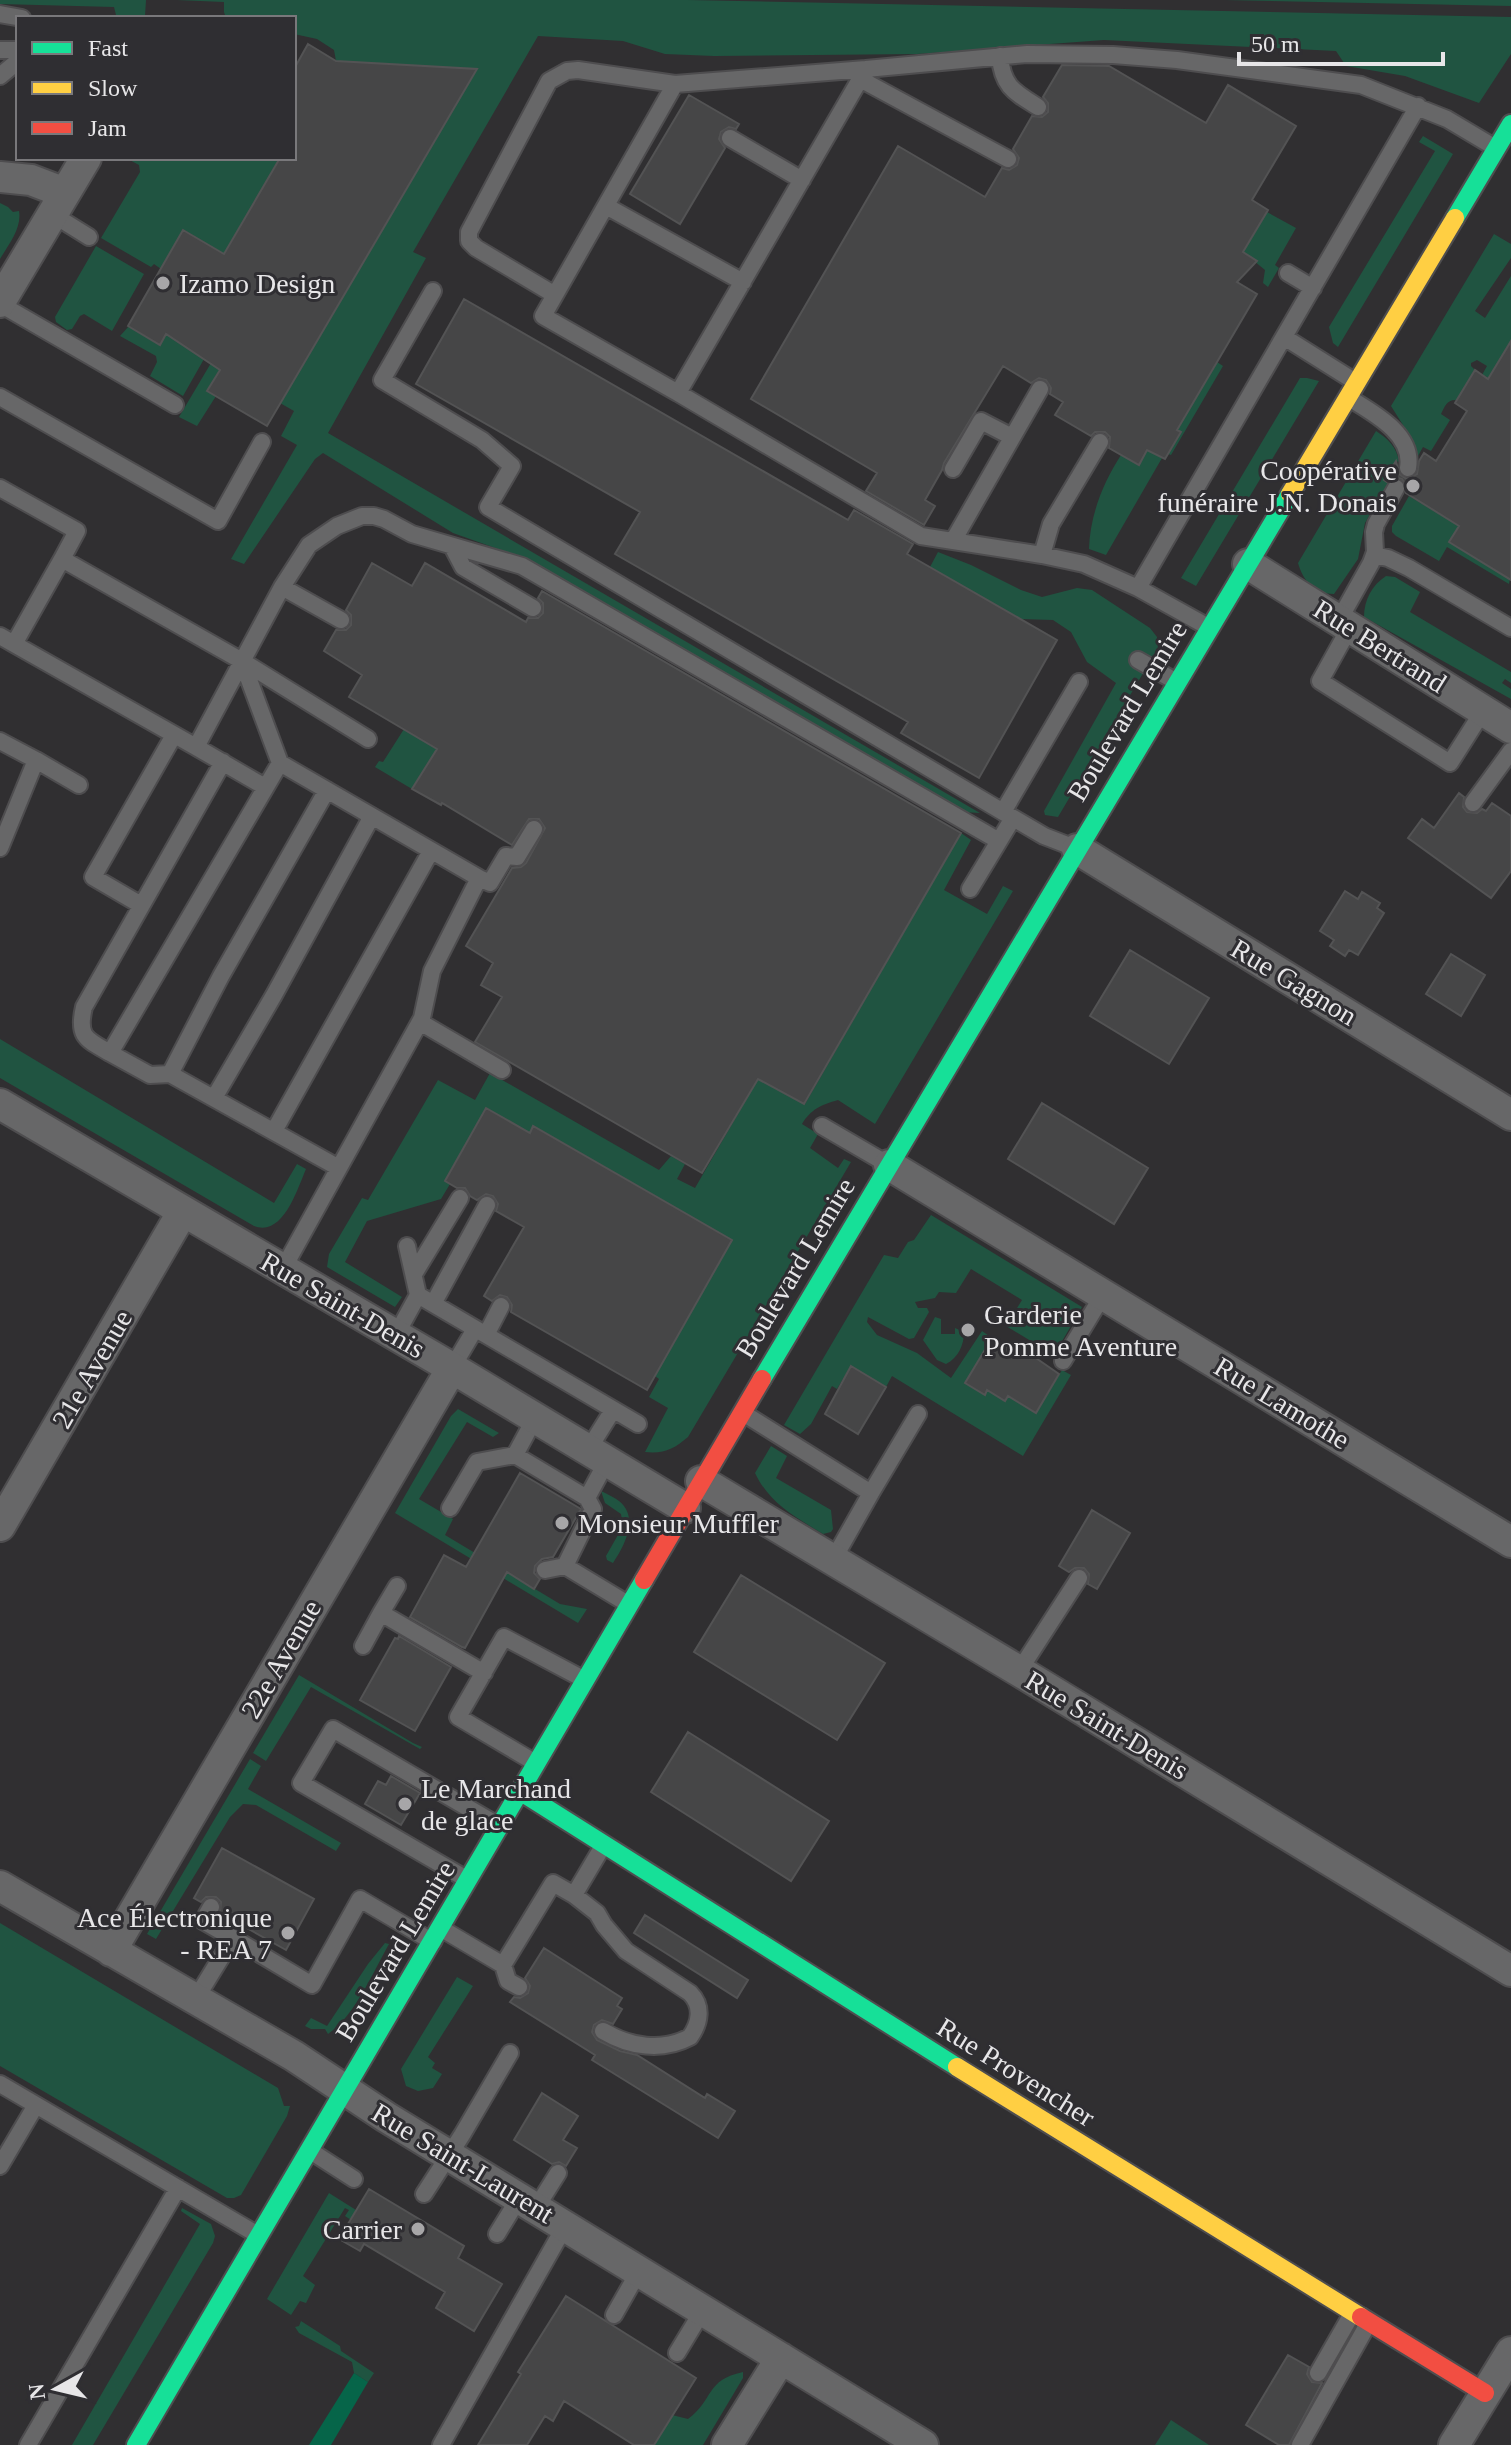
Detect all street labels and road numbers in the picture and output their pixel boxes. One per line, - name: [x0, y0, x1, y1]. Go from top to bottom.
- street label: Rue Bertrand: [1308, 593, 1452, 699]
- street label: Boulevard Lemire: [1061, 615, 1193, 807]
- street label: Rue Gagnon: [1226, 932, 1362, 1032]
- street label: Boulevard Lemire: [729, 1172, 861, 1364]
- street label: Rue Saint-Denis: [255, 1245, 431, 1365]
- street label: 21e Avenue: [46, 1305, 138, 1433]
- street label: Rue Lamothe: [1209, 1351, 1355, 1455]
- street label: 22e Avenue: [235, 1595, 327, 1723]
- street label: Rue Saint-Denis: [1020, 1664, 1194, 1786]
- street label: Boulevard Lemire: [329, 1855, 461, 2047]
- street label: Rue Provencher: [932, 2011, 1101, 2133]
- street label: Rue Saint-Laurent: [367, 2097, 559, 2229]

